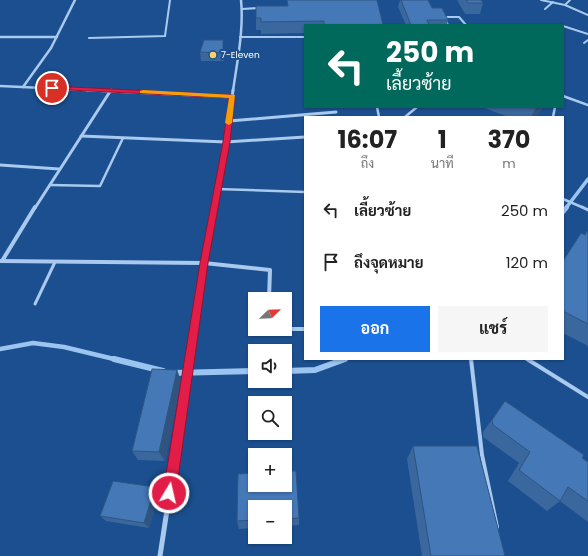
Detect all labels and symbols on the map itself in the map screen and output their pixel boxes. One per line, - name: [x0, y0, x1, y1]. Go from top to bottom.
- place label: 7-Eleven: [221, 49, 260, 61]
- marker: 7-Eleven: [208, 50, 218, 60]
- pin: [35, 71, 69, 105]
- north arrow: [248, 292, 292, 336]
- position arrow: [148, 472, 190, 514]

